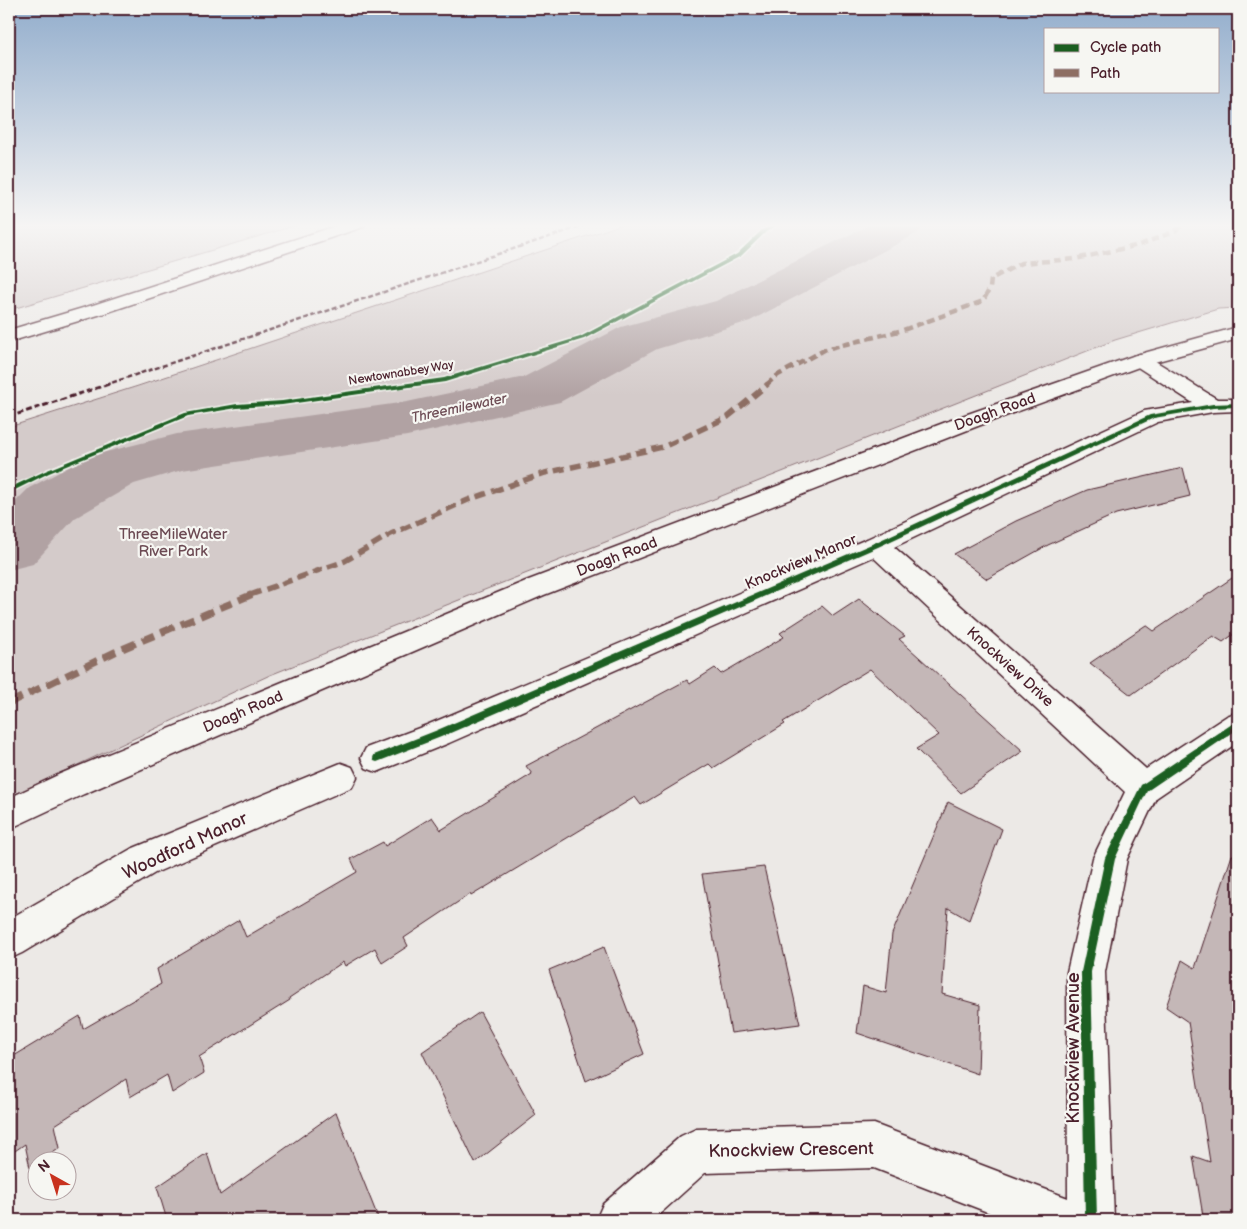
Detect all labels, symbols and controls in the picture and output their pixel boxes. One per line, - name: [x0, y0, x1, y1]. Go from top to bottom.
- legend: [1044, 28, 1220, 92]
- text: Cycle path: [1090, 38, 1161, 57]
- text: Path: [1090, 64, 1120, 83]
- street label: Newtownabbey Way: [347, 357, 455, 389]
- water label: Threemilewater: [410, 389, 509, 426]
- street label: Doagh Road: [952, 389, 1038, 435]
- park label: ThreeMileWater River Park: [119, 525, 228, 561]
- street label: Knockview Manor: [742, 530, 860, 594]
- street label: Doagh Road: [574, 533, 660, 581]
- street label: Knockview Drive: [962, 623, 1058, 711]
- street label: Doagh Road: [200, 687, 286, 737]
- street label: Woodford Manor: [119, 808, 251, 884]
- street label: Knockview Avenue: [1063, 972, 1084, 1124]
- street label: Knockview Crescent: [708, 1138, 874, 1162]
- north arrow: [28, 1152, 78, 1202]
- text: N: [35, 1156, 54, 1176]

